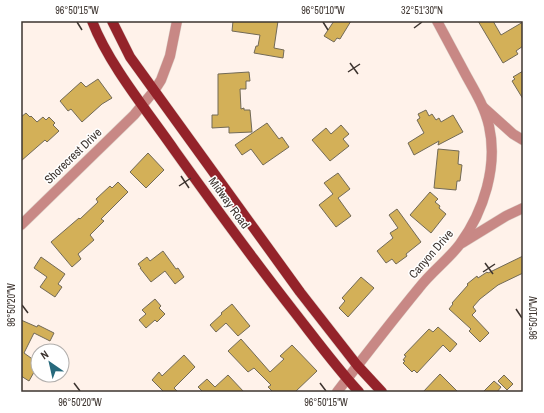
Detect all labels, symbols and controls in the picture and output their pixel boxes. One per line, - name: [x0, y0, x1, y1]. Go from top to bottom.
- text: 96°50'15"W: [55, 4, 99, 17]
- text: 96°50'10"W: [301, 4, 345, 17]
- text: 32°51'30"N: [401, 4, 443, 17]
- street label: Shorecrest Drive: [41, 125, 105, 187]
- street label: Midway Road: [205, 174, 253, 232]
- street label: Canyon Drive: [405, 226, 457, 282]
- text: 96°50'20"W: [5, 283, 18, 327]
- text: 96°50'10"W: [527, 296, 540, 340]
- north arrow: [30, 343, 70, 383]
- text: N: [38, 347, 51, 362]
- text: 96°50'20"W: [58, 396, 102, 409]
- text: 96°50'15"W: [304, 396, 348, 409]

